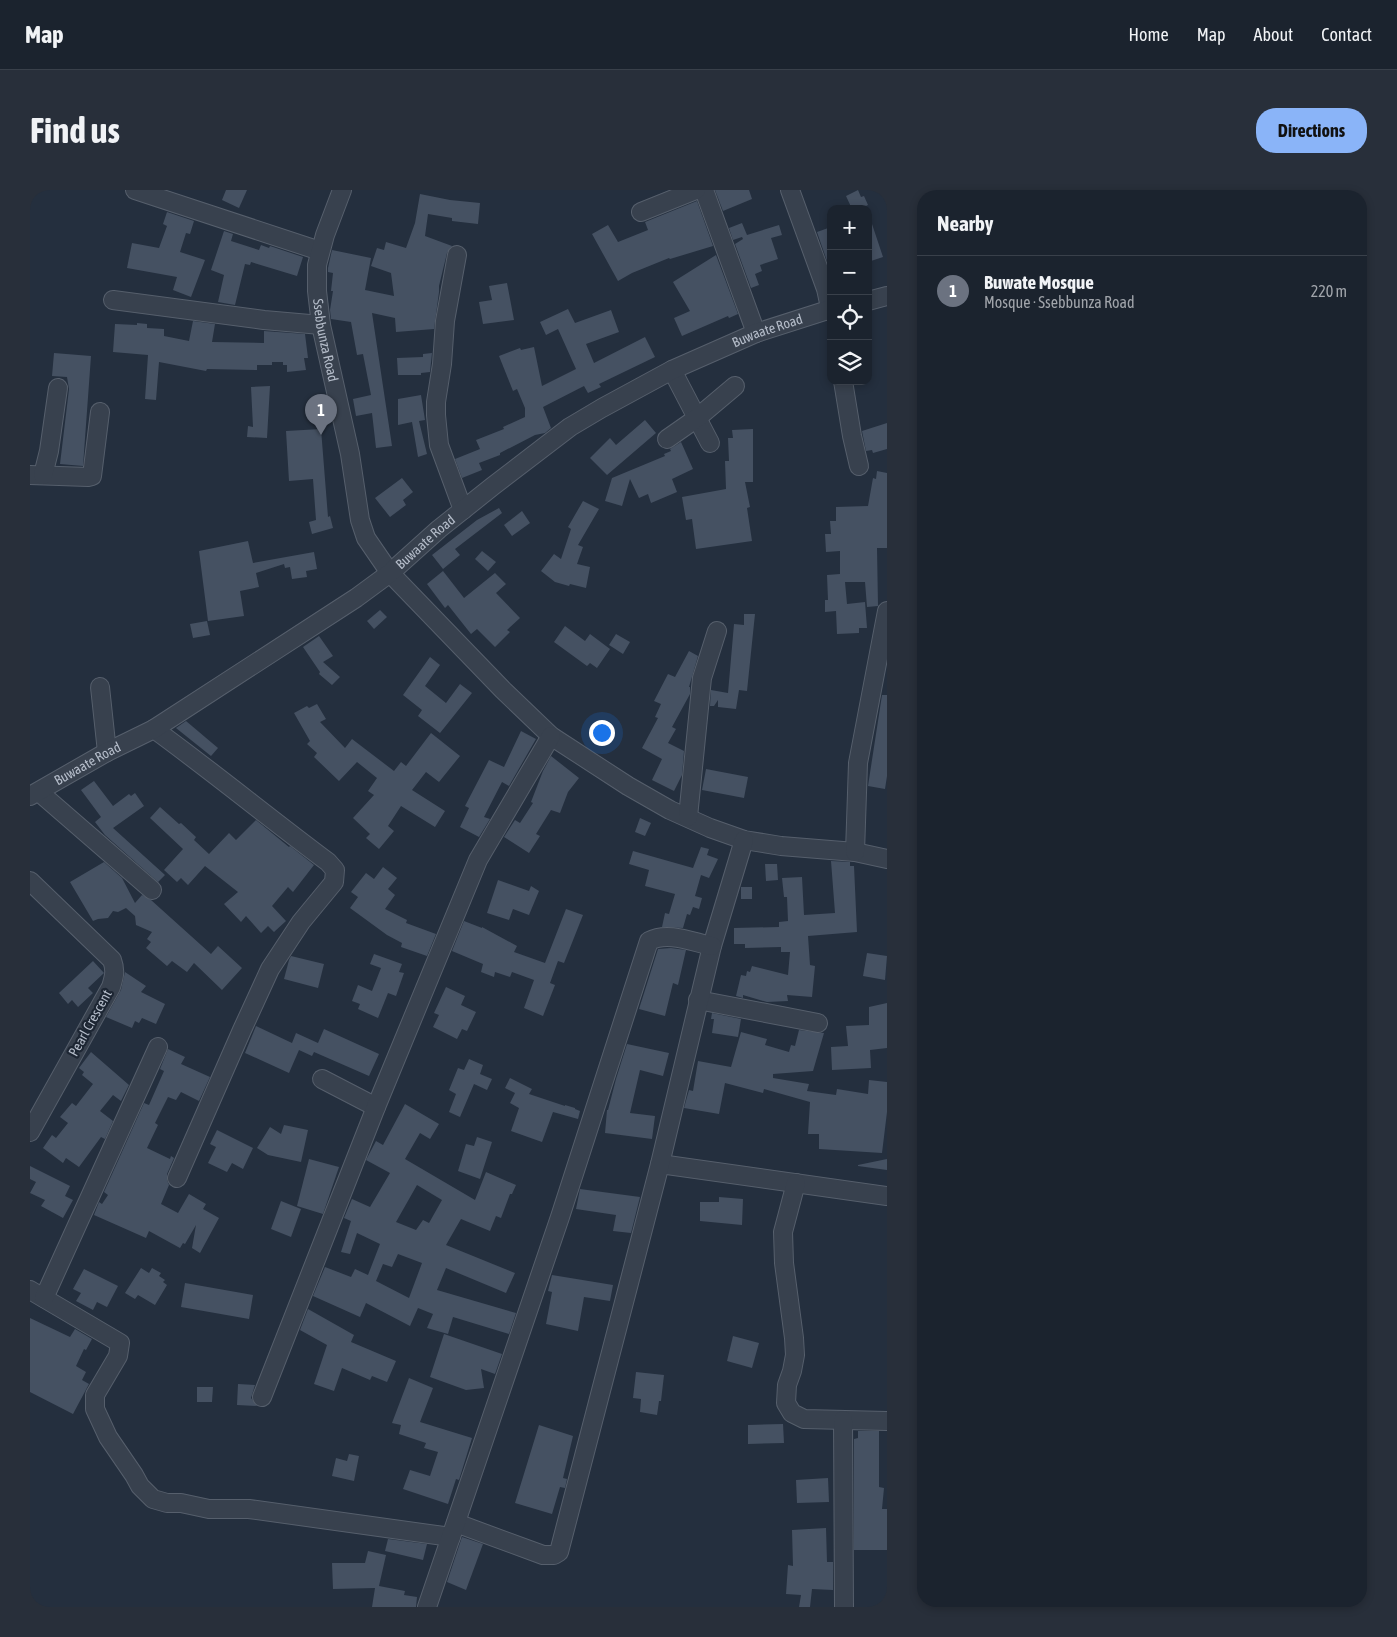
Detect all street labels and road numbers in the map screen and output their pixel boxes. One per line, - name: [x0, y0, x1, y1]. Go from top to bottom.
- street label: Ssebbunza Road: [310, 298, 341, 383]
- street label: Buwaate Road: [730, 311, 804, 351]
- street label: Buwaate Road: [392, 512, 458, 572]
- street label: Buwaate Road: [51, 739, 123, 788]
- street label: Pearl Crescent: [65, 987, 115, 1059]

